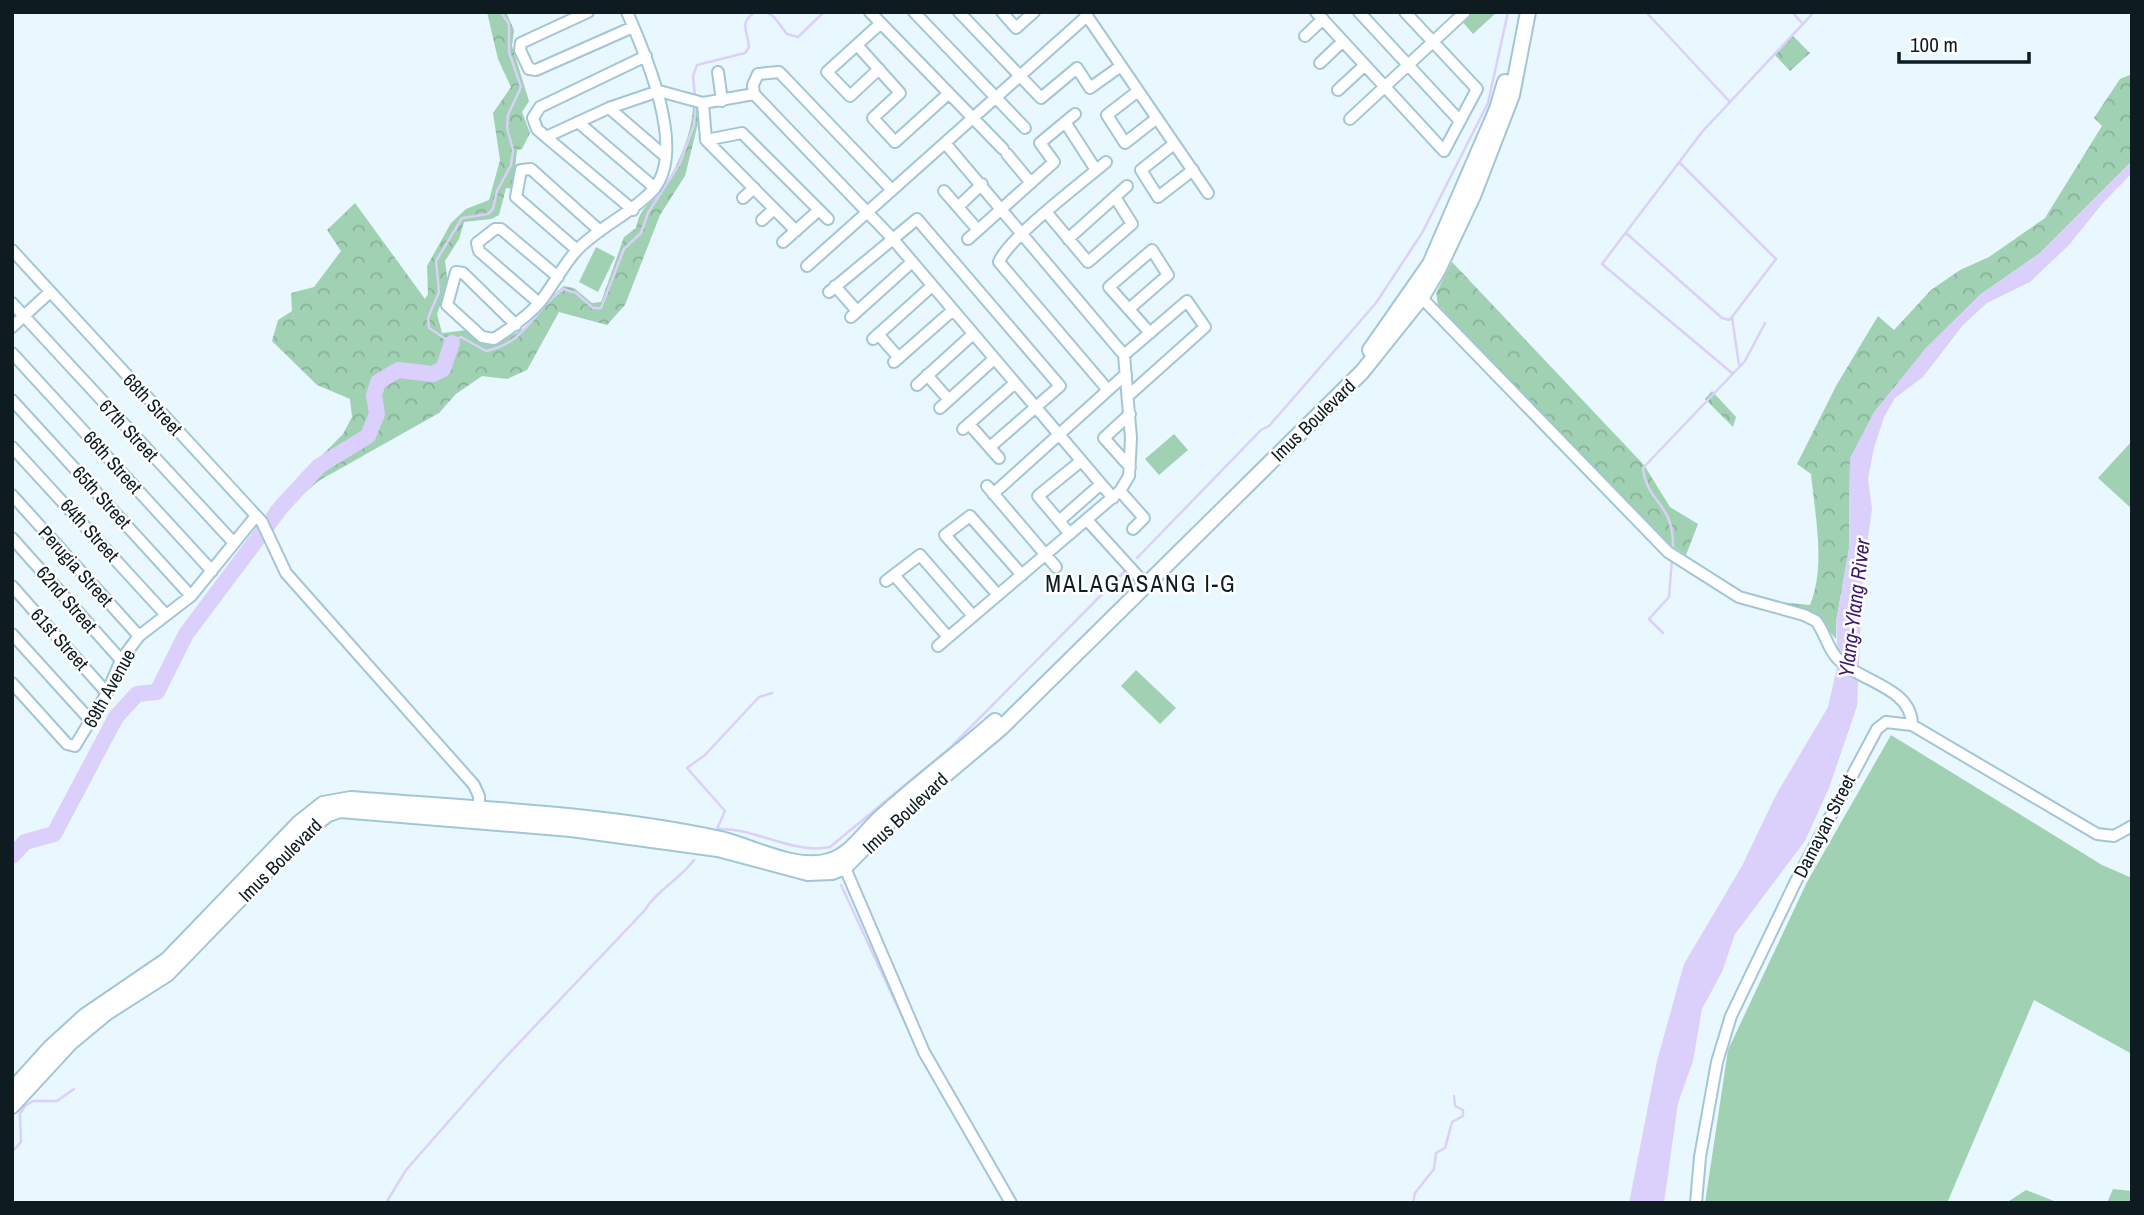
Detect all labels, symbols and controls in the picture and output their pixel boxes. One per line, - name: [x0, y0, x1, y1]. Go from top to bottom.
- scale bar: [1899, 21, 2028, 65]
- text: 100 m: [1910, 30, 1958, 59]
- street label: 68th Street: [117, 367, 189, 441]
- street label: Imus Boulevard: [1265, 373, 1361, 467]
- street label: 67th Street: [93, 393, 165, 467]
- street label: 66th Street: [78, 425, 149, 500]
- street label: 65th Street: [67, 460, 138, 535]
- street label: 64th Street: [55, 493, 126, 568]
- street label: Perugia Street: [33, 520, 120, 613]
- water label: Ylang-Ylang River: [1831, 536, 1877, 679]
- street label: 62nd Street: [31, 560, 104, 638]
- district label: MALAGASANG I-G: [1045, 568, 1237, 599]
- street label: 61st Street: [25, 602, 95, 676]
- street label: 69th Avenue: [77, 644, 141, 732]
- street label: Imus Boulevard: [857, 767, 953, 859]
- street label: Damayan Street: [1787, 769, 1861, 882]
- street label: Imus Boulevard: [233, 813, 327, 907]

